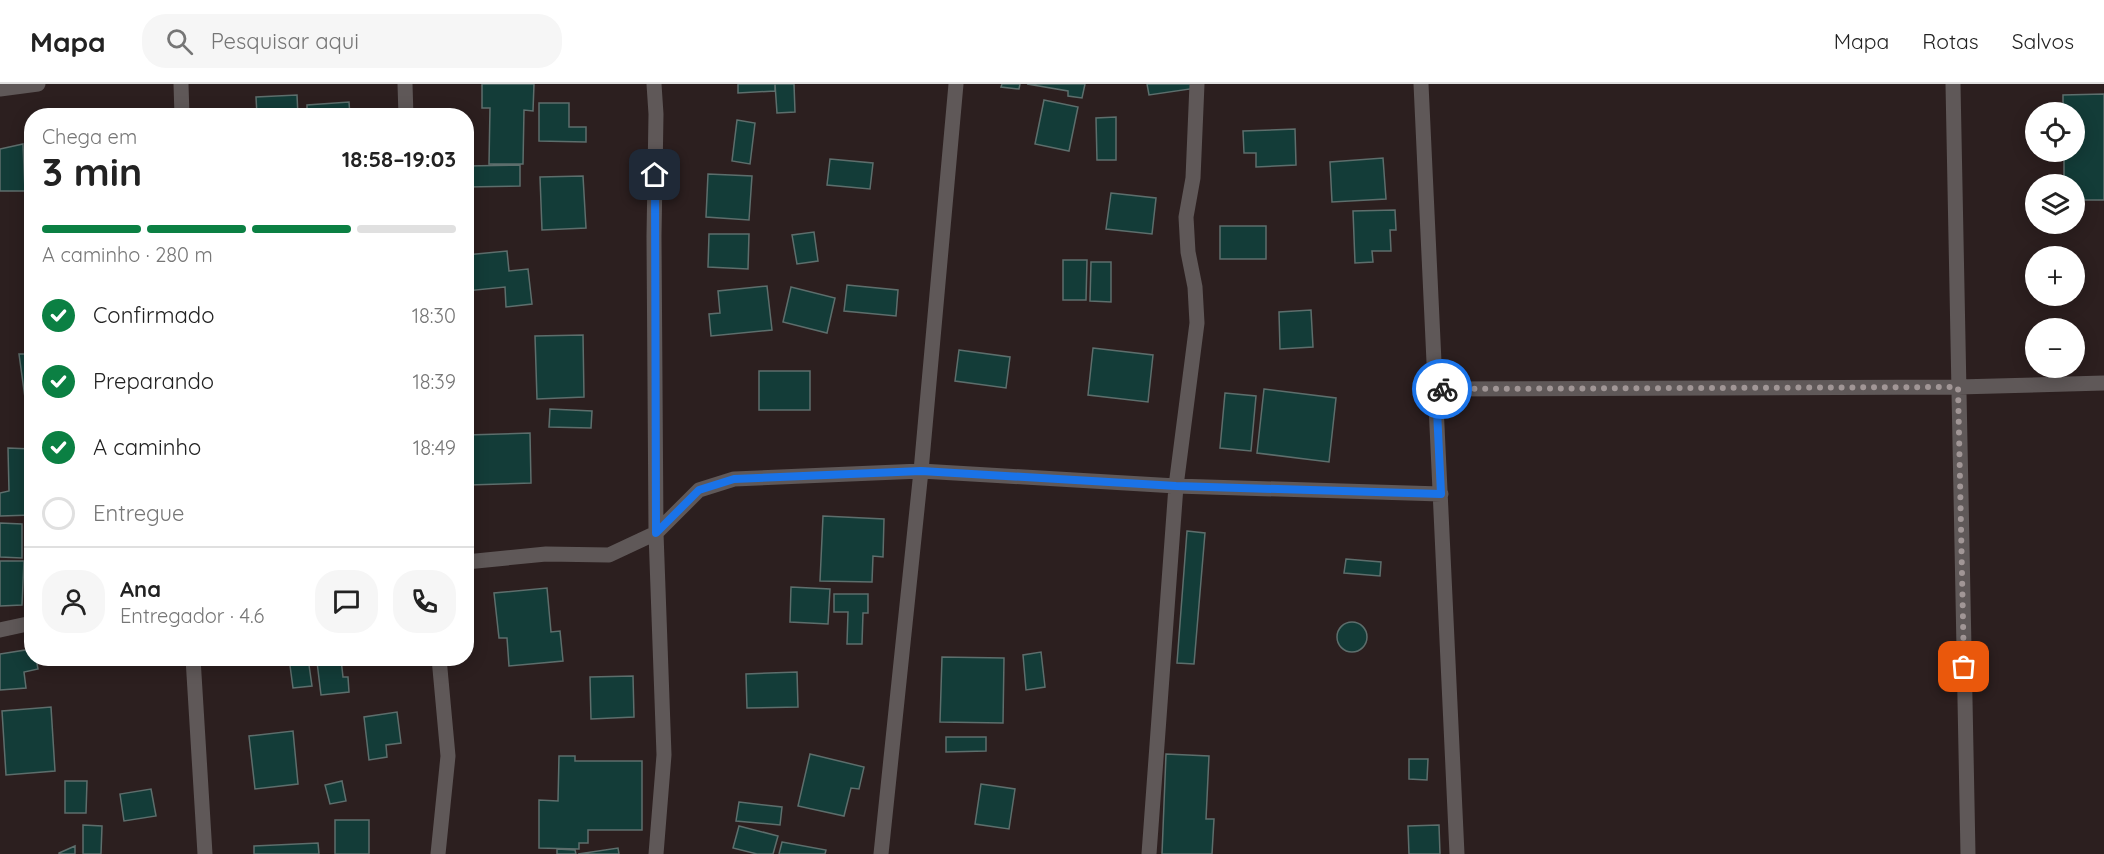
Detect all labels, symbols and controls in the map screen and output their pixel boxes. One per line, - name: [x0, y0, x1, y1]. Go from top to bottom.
- search box: [142, 14, 562, 68]
- text: Mapa: [30, 24, 106, 59]
- icon: search: [163, 25, 196, 58]
- text: Pesquisar aqui: [211, 27, 359, 55]
- text: Mapa: [1834, 28, 1889, 54]
- text: Rotas: [1922, 28, 1979, 54]
- text: Salvos: [2012, 28, 2074, 54]
- map controls: [2025, 102, 2085, 378]
- button: locate: [2025, 102, 2085, 162]
- text: Chega em: [42, 124, 137, 149]
- text: 18:58–19:03: [342, 145, 456, 173]
- text: 3 min: [42, 147, 142, 196]
- pin: [629, 149, 680, 200]
- icon: home: [638, 158, 671, 191]
- button: layers: [2025, 174, 2085, 234]
- text: A caminho · 280 m: [42, 242, 213, 267]
- button: +: [2025, 246, 2085, 306]
- icon: check: [42, 299, 75, 332]
- text: Confirmado: [93, 301, 214, 329]
- text: 18:30: [412, 303, 456, 328]
- button: −: [2025, 318, 2085, 378]
- courier: [1412, 359, 1472, 419]
- icon: check: [42, 365, 75, 398]
- text: Preparando: [93, 367, 214, 395]
- text: 18:39: [412, 369, 456, 394]
- icon: bike: [1426, 373, 1459, 406]
- icon: check: [42, 431, 75, 464]
- text: A caminho: [93, 433, 201, 461]
- text: 18:49: [413, 435, 456, 460]
- text: Entregue: [93, 499, 184, 527]
- button: person: [42, 570, 105, 633]
- button: chat: [315, 570, 378, 633]
- button: phone: [393, 570, 456, 633]
- text: Ana: [120, 575, 161, 603]
- text: Entregador · 4.6: [120, 603, 264, 628]
- pin: [1938, 641, 1989, 692]
- icon: bag: [1947, 650, 1980, 683]

